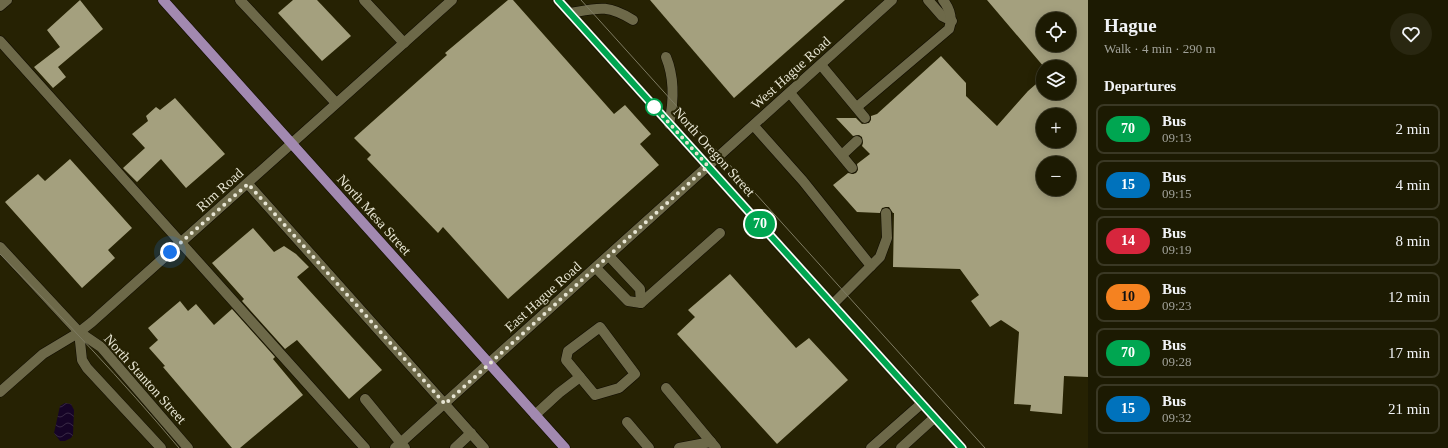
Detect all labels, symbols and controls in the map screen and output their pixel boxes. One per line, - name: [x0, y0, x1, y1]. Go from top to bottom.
- map controls: [1036, 12, 1076, 196]
- button: locate: [1036, 12, 1076, 52]
- button: heart: [1390, 13, 1432, 55]
- text: Hague: [1104, 15, 1157, 36]
- street label: West Hague Road: [749, 34, 833, 112]
- text: Walk · 4 min · 290 m: [1104, 41, 1216, 56]
- button: layers: [1036, 60, 1076, 100]
- text: Departures: [1104, 78, 1176, 94]
- unlabelled marker: [645, 98, 663, 116]
- street label: North Oregon Street: [670, 105, 758, 200]
- button: +: [1036, 108, 1076, 148]
- text: Bus: [1162, 113, 1186, 129]
- text: 70: [1121, 121, 1135, 136]
- text: 2 min: [1395, 121, 1430, 137]
- text: 09:13: [1162, 130, 1192, 145]
- button: −: [1036, 156, 1076, 196]
- street label: Rim Road: [194, 165, 246, 215]
- text: Bus: [1162, 169, 1186, 185]
- street label: North Mesa Street: [334, 172, 414, 258]
- text: 15: [1121, 177, 1135, 192]
- text: 4 min: [1395, 177, 1430, 193]
- text: 09:15: [1162, 186, 1192, 201]
- line badge: 70: [742, 211, 778, 237]
- text: 70: [753, 216, 767, 231]
- text: Bus: [1162, 225, 1186, 241]
- text: 14: [1121, 233, 1135, 248]
- text: 8 min: [1395, 233, 1430, 249]
- your location: [160, 242, 180, 262]
- text: 09:19: [1162, 242, 1192, 257]
- street label: East Hague Road: [502, 259, 584, 335]
- text: Bus: [1162, 281, 1186, 297]
- text: 10: [1121, 289, 1135, 304]
- text: 12 min: [1388, 289, 1430, 305]
- text: 09:23: [1162, 298, 1192, 313]
- street label: North Stanton Street: [101, 331, 189, 427]
- text: Bus: [1162, 337, 1186, 353]
- text: 70: [1121, 345, 1135, 360]
- text: 17 min: [1388, 345, 1430, 361]
- text: 09:28: [1162, 354, 1192, 369]
- text: Bus: [1162, 393, 1186, 409]
- text: 15: [1121, 401, 1135, 416]
- text: 21 min: [1388, 401, 1430, 417]
- text: 09:32: [1162, 410, 1192, 425]

